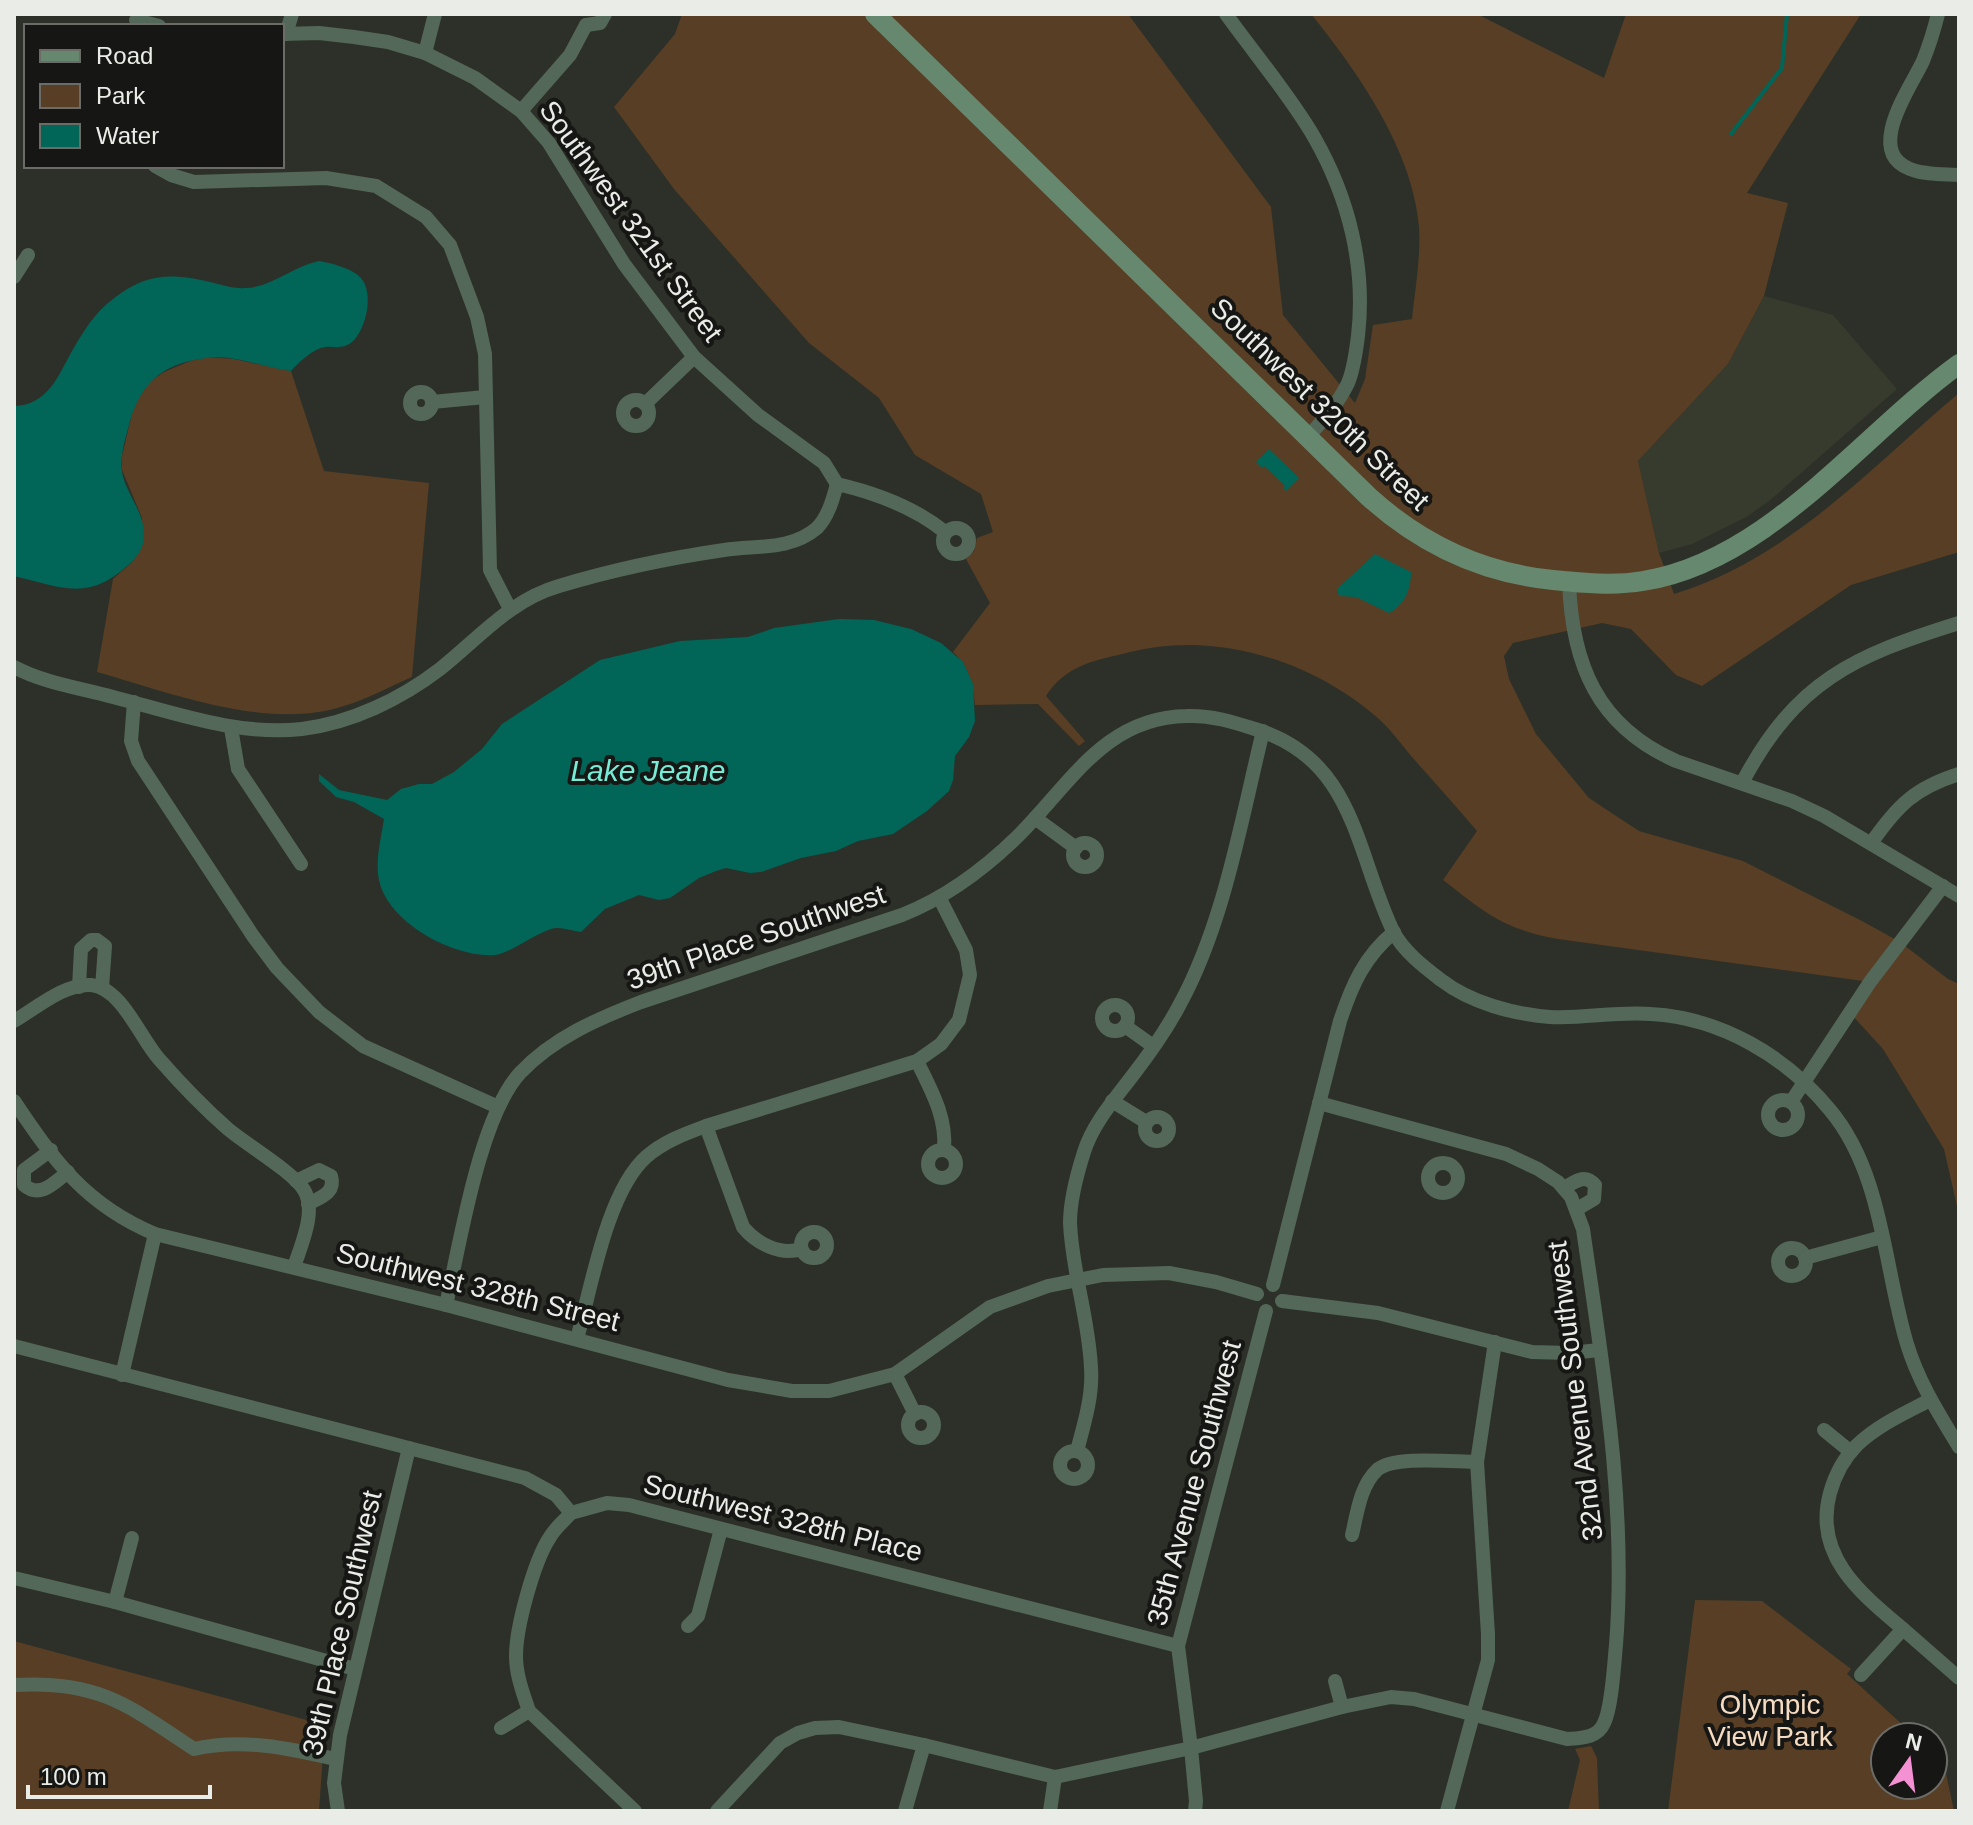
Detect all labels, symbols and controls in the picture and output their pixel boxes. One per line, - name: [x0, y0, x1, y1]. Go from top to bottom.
- legend: [24, 24, 284, 168]
- text: Road: [96, 42, 153, 69]
- text: Park: [96, 82, 146, 109]
- street label: Southwest 321st Street: [533, 95, 729, 347]
- text: Water: [96, 122, 159, 149]
- street label: Southwest 320th Street: [1205, 292, 1436, 516]
- water label: Lake Jeane: [570, 754, 726, 787]
- street label: 39th Place Southwest: [623, 878, 889, 996]
- street label: Southwest 328th Street: [333, 1237, 623, 1337]
- street label: 32nd Avenue Southwest: [1541, 1239, 1609, 1543]
- street label: 35th Avenue Southwest: [1141, 1337, 1247, 1629]
- street label: Southwest 328th Place: [640, 1468, 926, 1568]
- street label: 39th Place Southwest: [296, 1487, 388, 1758]
- park label: Olympic View Park: [1707, 1689, 1834, 1752]
- north arrow: [1869, 1721, 1949, 1801]
- text: N: [1903, 1728, 1924, 1756]
- scale bar: [28, 1749, 210, 1799]
- text: 100 m: [40, 1763, 107, 1790]

